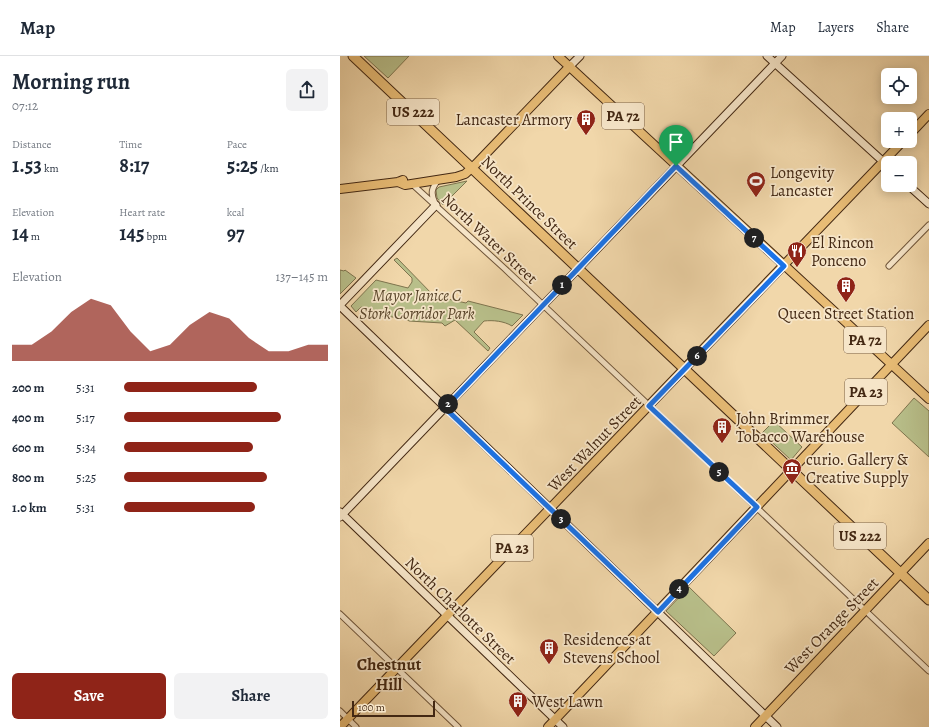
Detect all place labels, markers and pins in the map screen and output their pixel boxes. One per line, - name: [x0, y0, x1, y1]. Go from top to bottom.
- building icon: Lancaster Armory: [575, 108, 597, 136]
- place label: Lancaster Armory: [455, 109, 573, 131]
- pin: [659, 125, 693, 166]
- place label: Longevity Lancaster: [770, 162, 835, 202]
- sports icon: Longevity Lancaster: [745, 170, 767, 198]
- pin: 7: [744, 228, 764, 248]
- place label: El Rincon Ponceno: [811, 232, 874, 272]
- restaurant icon: El Rincon Ponceno: [786, 240, 808, 268]
- pin: 1: [552, 275, 572, 295]
- building icon: Queen Street Station: [835, 275, 857, 303]
- place label: Queen Street Station: [778, 303, 914, 325]
- pin: 6: [687, 346, 707, 366]
- pin: 2: [438, 394, 458, 414]
- place label: John Brimmer Tobacco Warehouse: [736, 408, 865, 448]
- building icon: John Brimmer Tobacco Warehouse: [711, 416, 733, 444]
- place label: curio. Gallery & Creative Supply: [806, 449, 909, 489]
- museum icon: curio. Gallery & Creative Supply: [781, 457, 803, 485]
- pin: 5: [709, 462, 729, 482]
- pin: 3: [551, 509, 571, 529]
- pin: 4: [669, 579, 689, 599]
- place label: Residences at Stevens School: [563, 629, 660, 669]
- building icon: Residences at Stevens School: [538, 637, 560, 665]
- building icon: West Lawn: [507, 690, 529, 718]
- place label: West Lawn: [531, 691, 603, 713]

